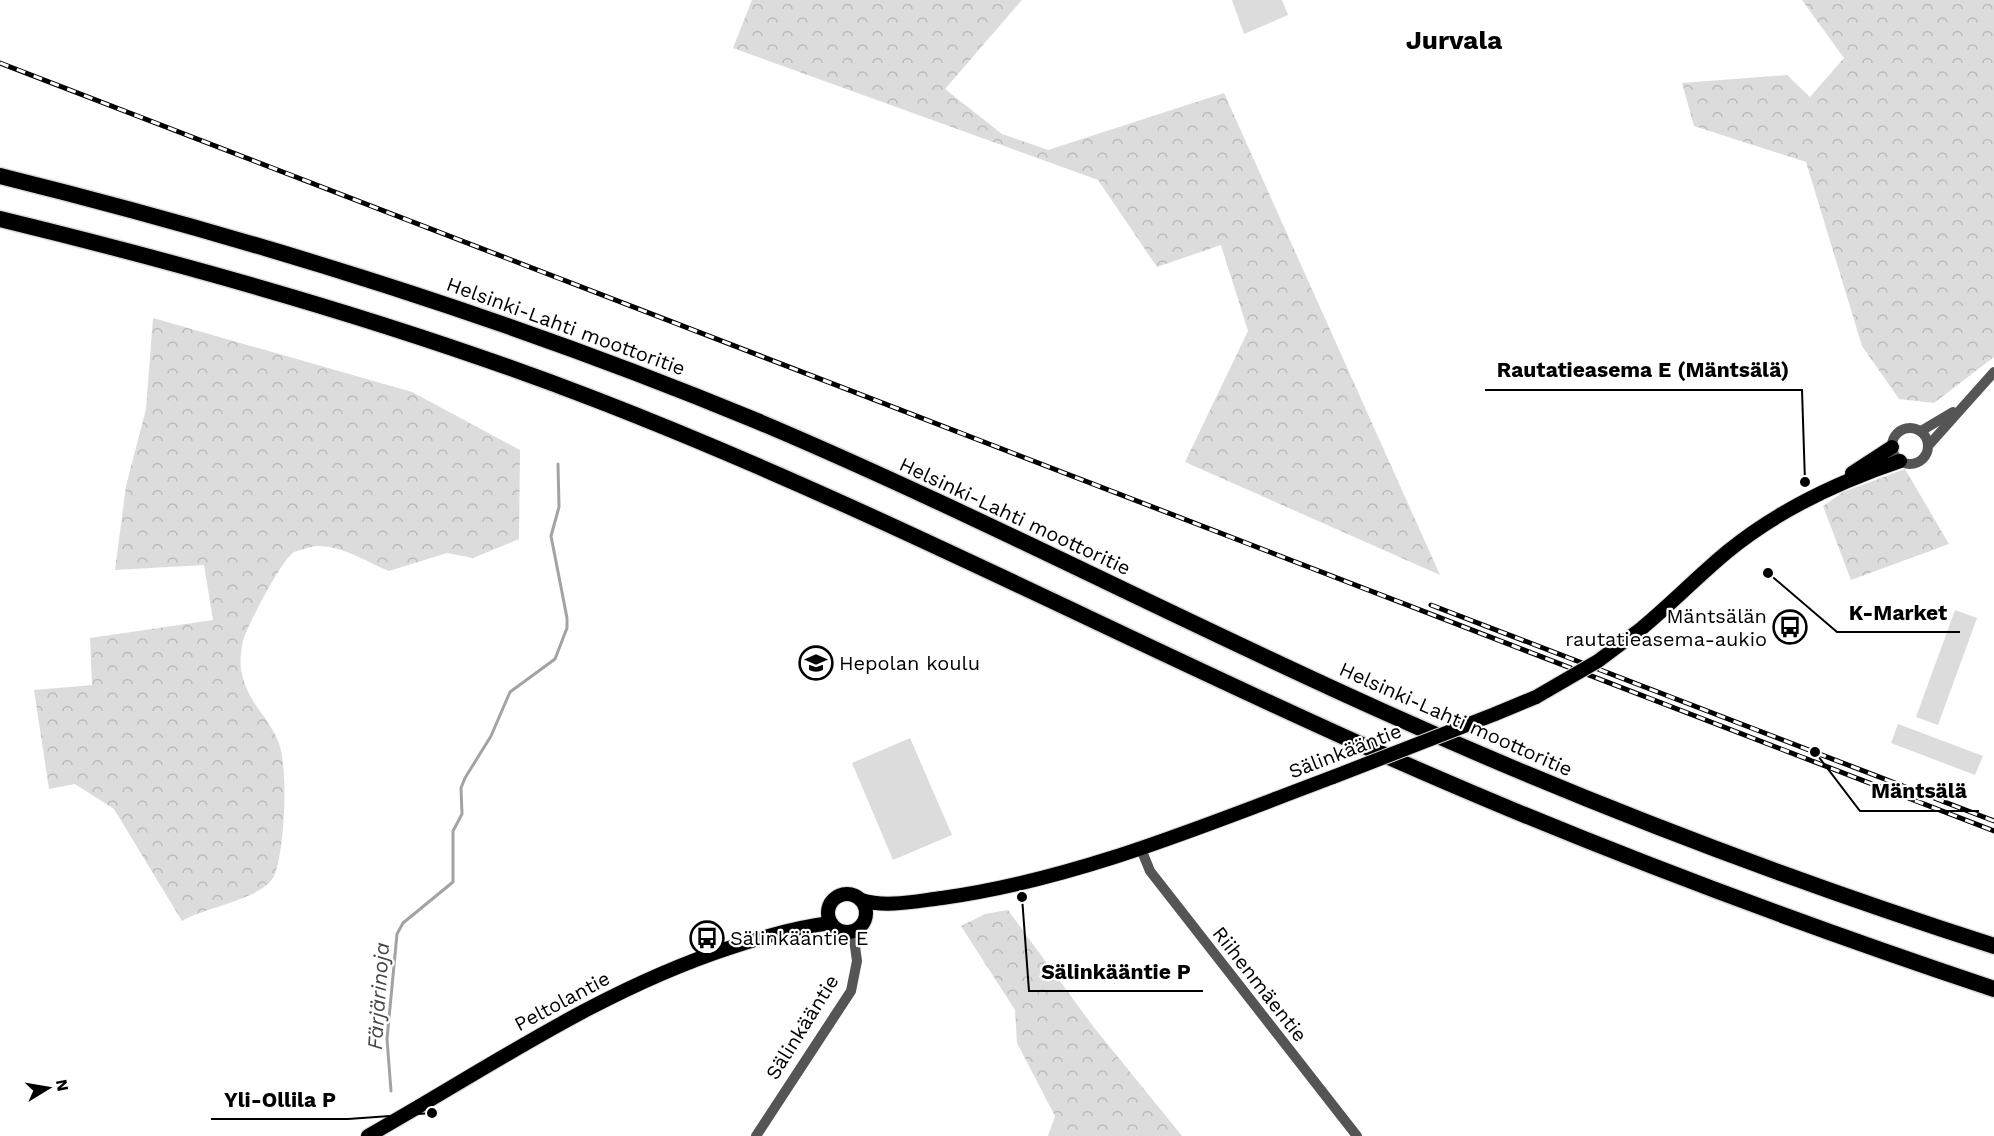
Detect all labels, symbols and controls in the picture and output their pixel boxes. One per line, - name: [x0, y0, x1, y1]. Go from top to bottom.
- district label: Jurvala: [1406, 25, 1502, 55]
- street label: Helsinki-Lahti moottoritie: [443, 272, 689, 380]
- callout: Rautatieasema E (Mäntsälä): [1485, 351, 1802, 390]
- text: Rautatieasema E (Mäntsälä): [1497, 357, 1789, 382]
- street label: Helsinki-Lahti moottoritie: [896, 452, 1134, 580]
- callout: K-Market: [1837, 593, 1960, 632]
- text: K-Market: [1849, 600, 1947, 625]
- place label: Mäntsälän rautatieasema-aukio: [1565, 604, 1767, 651]
- bus stop icon: Mäntsälän rautatieasema-aukio: [1772, 609, 1808, 645]
- school or university icon: Hepolan koulu: [798, 645, 834, 681]
- place label: Hepolan koulu: [839, 651, 980, 675]
- street label: Helsinki-Lahti moottoritie: [1336, 657, 1576, 781]
- street label: Sälinkääntie: [1285, 718, 1405, 784]
- callout: Mäntsälä: [1860, 772, 1979, 811]
- text: Mäntsälä: [1871, 778, 1968, 803]
- bus stop icon: Sälinkääntie E: [689, 920, 725, 956]
- street label: Riihenmäentie: [1208, 922, 1312, 1046]
- place label: Sälinkääntie E: [730, 926, 869, 950]
- water label: Färjärinoja: [362, 941, 394, 1051]
- callout: Sälinkääntie P: [1029, 952, 1203, 991]
- text: Sälinkääntie P: [1041, 959, 1191, 984]
- street label: Peltolantie: [510, 966, 614, 1036]
- street label: Sälinkääntie: [760, 970, 844, 1084]
- north arrow: [18, 1058, 78, 1118]
- text: N: [52, 1078, 73, 1093]
- callout: Yli-Ollila P: [211, 1080, 348, 1119]
- text: Yli-Ollila P: [224, 1087, 336, 1112]

